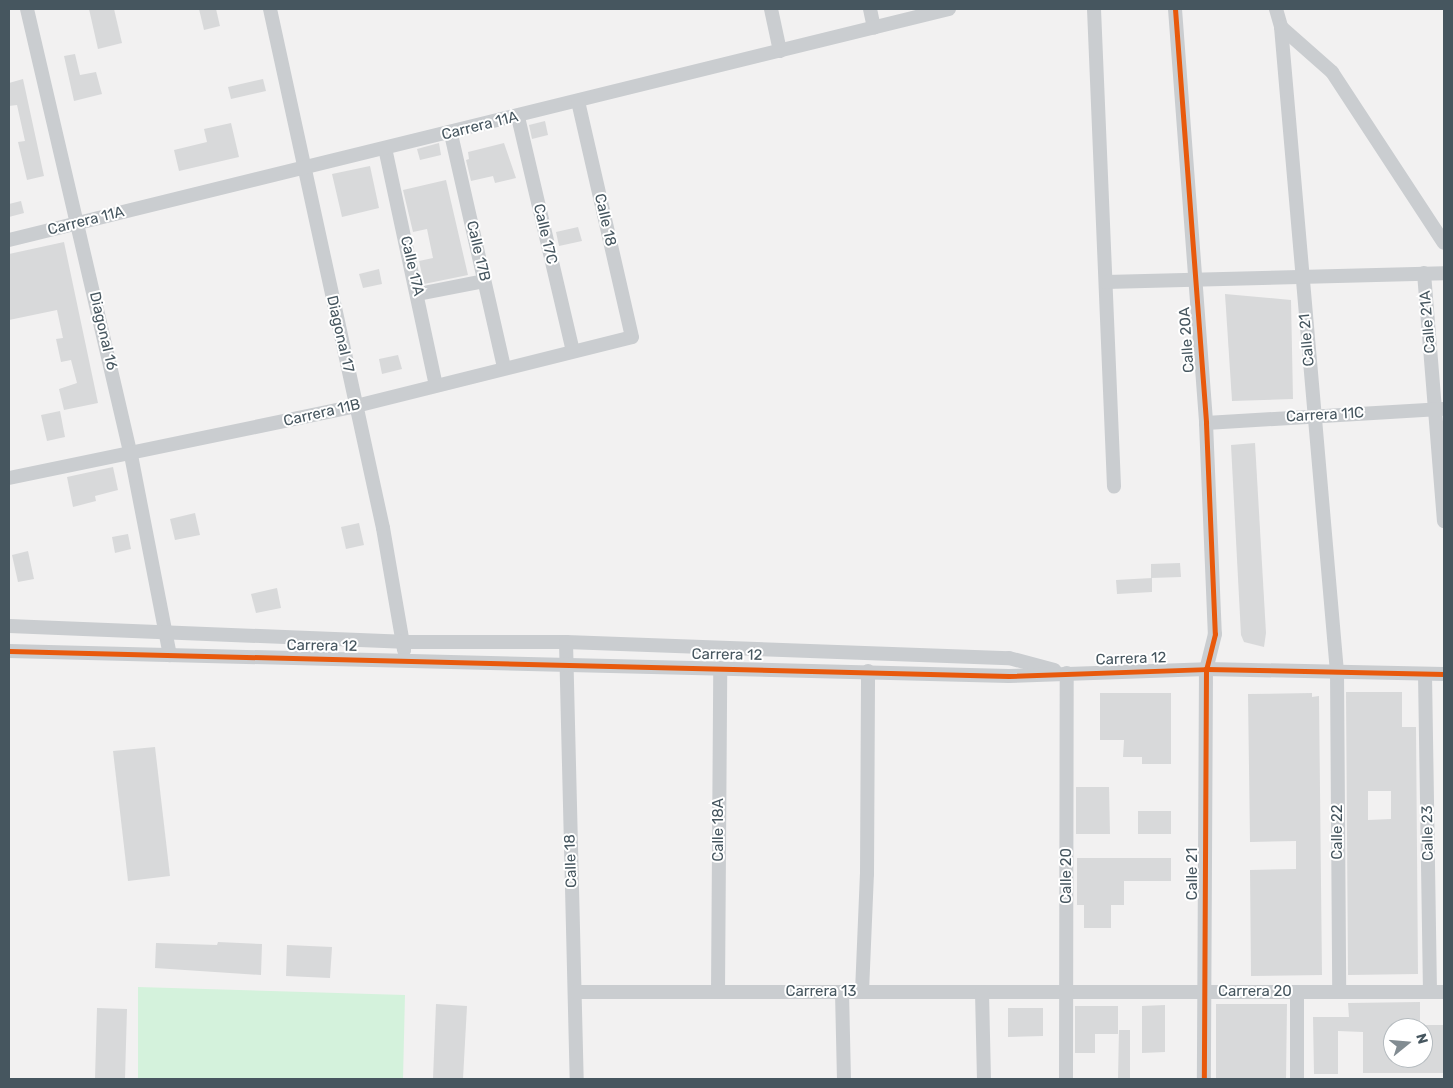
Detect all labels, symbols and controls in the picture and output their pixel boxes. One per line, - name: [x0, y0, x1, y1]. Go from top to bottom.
- street label: Carrera 11A: [440, 108, 520, 144]
- street label: Calle 18: [590, 192, 620, 248]
- street label: Calle 17C: [529, 202, 561, 266]
- street label: Carrera 11A: [46, 203, 126, 239]
- street label: Calle 17B: [462, 219, 494, 283]
- street label: Calle 17A: [396, 234, 428, 298]
- street label: Diagonal 16: [85, 290, 121, 372]
- street label: Calle 21A: [1416, 290, 1440, 354]
- street label: Diagonal 17: [322, 294, 358, 374]
- street label: Calle 20A: [1176, 306, 1198, 374]
- street label: Calle 21: [1296, 313, 1318, 367]
- street label: Carrera 11B: [282, 395, 362, 431]
- street label: Carrera 11C: [1285, 404, 1365, 426]
- street label: Carrera 12: [287, 636, 357, 656]
- street label: Carrera 12: [692, 645, 762, 665]
- street label: Carrera 12: [1095, 649, 1167, 669]
- street label: Calle 18A: [710, 798, 728, 862]
- street label: Calle 22: [1329, 804, 1347, 860]
- street label: Calle 23: [1419, 805, 1437, 861]
- street label: Calle 18: [561, 834, 581, 888]
- street label: Calle 20: [1058, 848, 1076, 904]
- street label: Calle 21: [1184, 848, 1202, 900]
- street label: Carrera 13: [786, 983, 856, 1001]
- street label: Carrera 20: [1218, 983, 1292, 1001]
- north arrow: [1383, 1018, 1433, 1068]
- text: N: [1412, 1031, 1431, 1046]

